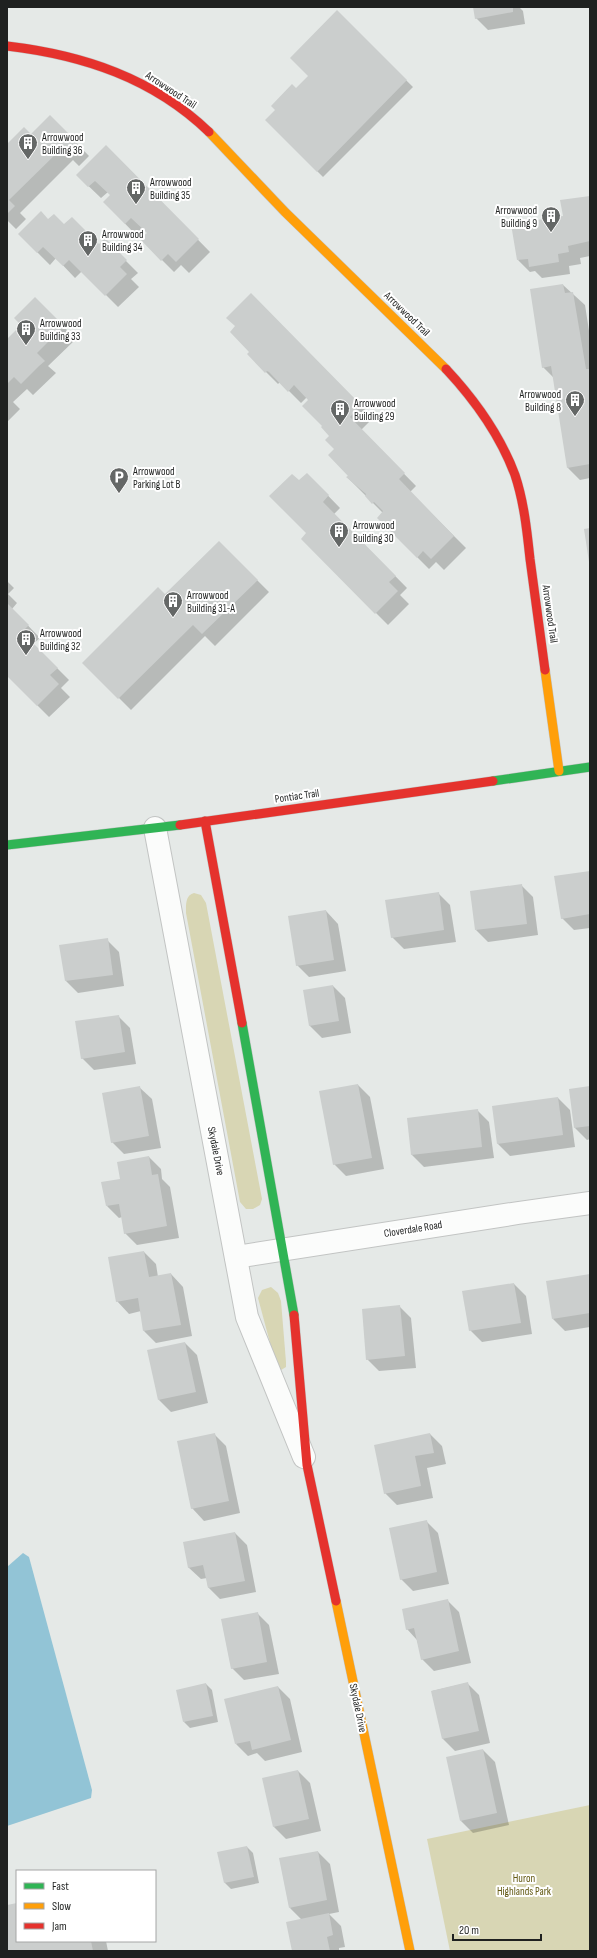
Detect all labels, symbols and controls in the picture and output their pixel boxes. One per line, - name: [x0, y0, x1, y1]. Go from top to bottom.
- street label: Arrowwood Trail: [142, 68, 199, 111]
- place label: Arrowwood Building 36: [41, 131, 84, 157]
- building icon: Arrowwood Building 36: [17, 132, 39, 160]
- place label: Arrowwood Building 35: [149, 176, 192, 202]
- building icon: Arrowwood Building 35: [125, 177, 147, 205]
- place label: Arrowwood Building 9: [494, 204, 537, 230]
- building icon: Arrowwood Building 9: [540, 205, 562, 233]
- place label: Arrowwood Building 34: [101, 228, 144, 254]
- building icon: Arrowwood Building 34: [77, 229, 99, 257]
- street label: Arrowwood Trail: [381, 288, 432, 339]
- place label: Arrowwood Building 33: [39, 317, 82, 343]
- building icon: Arrowwood Building 33: [15, 318, 37, 346]
- place label: Arrowwood Building 8: [518, 388, 561, 414]
- building icon: Arrowwood Building 8: [564, 389, 586, 417]
- place label: Arrowwood Building 29: [353, 397, 396, 423]
- building icon: Arrowwood Building 29: [329, 398, 351, 426]
- place label: Arrowwood Parking Lot B: [132, 465, 181, 491]
- parking icon: Arrowwood Parking Lot B: [108, 466, 130, 494]
- place label: Arrowwood Building 30: [352, 519, 395, 545]
- building icon: Arrowwood Building 30: [328, 520, 350, 548]
- street label: Arrowwood Trail: [539, 583, 560, 644]
- place label: Arrowwood Building 31-A: [186, 589, 235, 615]
- building icon: Arrowwood Building 31-A: [162, 590, 184, 618]
- place label: Arrowwood Building 32: [39, 627, 82, 653]
- building icon: Arrowwood Building 32: [15, 628, 37, 656]
- street label: Pontiac Trail: [274, 786, 320, 806]
- street label: Skydale Drive: [205, 1126, 227, 1176]
- street label: Cloverdale Road: [383, 1218, 443, 1240]
- street label: Skydale Drive: [347, 1683, 369, 1733]
- legend: [16, 1870, 156, 1942]
- park label: Huron Highlands Park: [497, 1872, 552, 1898]
- text: Fast: [52, 1879, 69, 1894]
- text: Slow: [52, 1899, 71, 1914]
- scale bar: [453, 1916, 541, 1942]
- text: Jam: [51, 1919, 67, 1934]
- text: 20 m: [459, 1923, 479, 1938]

